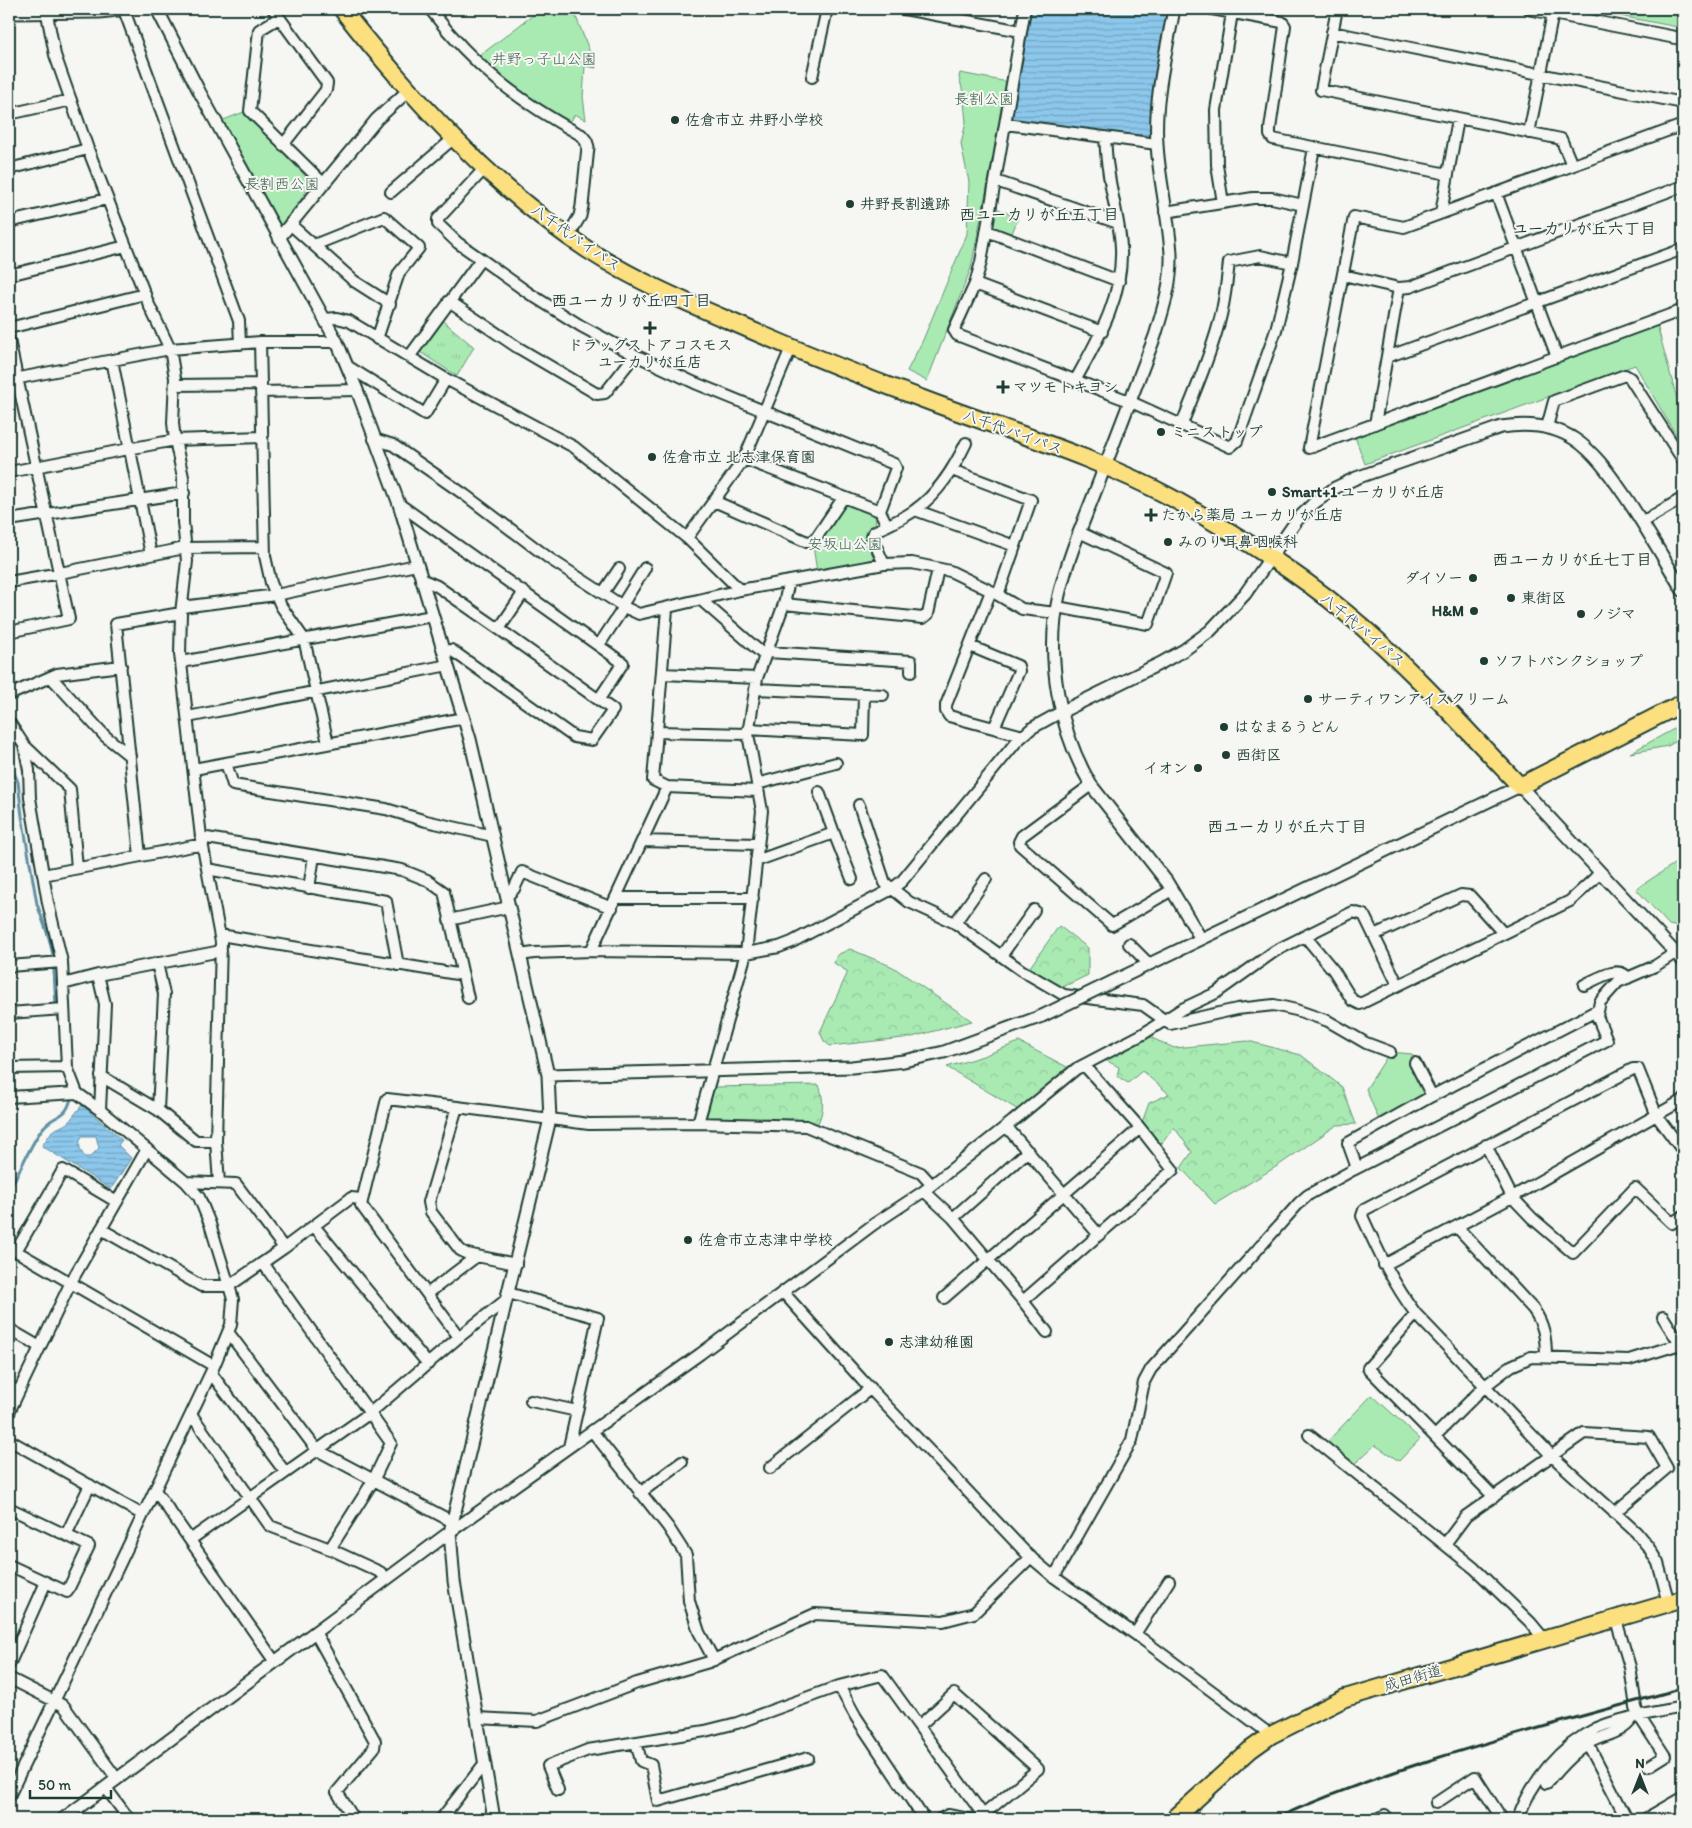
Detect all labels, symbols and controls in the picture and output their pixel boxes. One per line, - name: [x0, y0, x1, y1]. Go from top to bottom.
- park label: 井野っ子山公園: [491, 50, 597, 68]
- park label: 長割公園: [954, 90, 1014, 108]
- place label: 佐倉市立 井野小学校: [685, 111, 823, 129]
- marker: 佐倉市立 井野小学校: [669, 114, 681, 126]
- park label: 長割西公園: [244, 175, 320, 193]
- place label: 井野長割遺跡: [860, 195, 950, 213]
- marker: 井野長割遺跡: [844, 198, 856, 210]
- street label: 八千代バイパス: [528, 201, 624, 275]
- district label: 西ユーカリが丘五丁目: [959, 205, 1119, 224]
- district label: ユーカリが丘六丁目: [1512, 219, 1656, 238]
- district label: 西ユーカリが丘四丁目: [551, 291, 711, 310]
- marker: ドラッグストアコスモス ユーカリが丘店: [644, 322, 656, 334]
- place label: ドラッグストアコスモス ユーカリが丘店: [568, 336, 732, 371]
- place label: マツモトキヨシ: [1013, 378, 1118, 396]
- marker: マツモトキヨシ: [997, 381, 1009, 393]
- street label: 八千代バイパス: [961, 406, 1065, 458]
- place label: ミニストップ: [1171, 423, 1263, 441]
- marker: ミニストップ: [1155, 426, 1167, 438]
- place label: 佐倉市立 北志津保育園: [662, 448, 815, 466]
- marker: 佐倉市立 北志津保育園: [646, 451, 658, 463]
- place label: Smart+1 ユーカリが丘店: [1282, 483, 1445, 501]
- marker: Smart+1 ユーカリが丘店: [1266, 486, 1278, 498]
- place label: たから薬局 ユーカリが丘店: [1161, 506, 1344, 524]
- marker: たから薬局 ユーカリが丘店: [1145, 509, 1157, 521]
- place label: みのり耳鼻咽喉科: [1178, 533, 1298, 551]
- park label: 安坂山公園: [807, 535, 883, 553]
- marker: みのり耳鼻咽喉科: [1162, 536, 1174, 548]
- district label: 西ユーカリが丘七丁目: [1492, 550, 1652, 569]
- place label: ダイソー: [1404, 569, 1463, 587]
- marker: ダイソー: [1467, 572, 1479, 584]
- street label: 八千代バイパス: [1317, 589, 1409, 671]
- place label: 東街区: [1521, 589, 1566, 607]
- marker: 東街区: [1505, 592, 1517, 604]
- place label: H&M: [1432, 602, 1464, 620]
- marker: H&M: [1468, 605, 1480, 617]
- place label: ノジマ: [1591, 605, 1636, 623]
- marker: ノジマ: [1575, 608, 1587, 620]
- place label: ソフトバンクショップ: [1494, 652, 1643, 670]
- marker: ソフトバンクショップ: [1478, 655, 1490, 667]
- place label: サーティワンアイスクリーム: [1318, 690, 1510, 708]
- marker: サーティワンアイスクリーム: [1302, 693, 1314, 705]
- place label: はなまるうどん: [1234, 718, 1339, 736]
- marker: はなまるうどん: [1218, 721, 1230, 733]
- place label: 西街区: [1236, 746, 1281, 764]
- marker: 西街区: [1220, 749, 1232, 761]
- place label: イオン: [1143, 759, 1188, 777]
- marker: イオン: [1192, 762, 1204, 774]
- district label: 西ユーカリが丘六丁目: [1207, 817, 1367, 836]
- place label: 佐倉市立志津中学校: [698, 1231, 833, 1249]
- marker: 佐倉市立志津中学校: [682, 1234, 694, 1246]
- place label: 志津幼稚園: [899, 1333, 974, 1351]
- marker: 志津幼稚園: [883, 1336, 895, 1348]
- street label: 成田街道: [1382, 1661, 1444, 1695]
- north arrow: [1614, 1750, 1664, 1800]
- text: N: [1635, 1755, 1645, 1772]
- scale bar: [30, 1768, 111, 1800]
- text: 50 m: [38, 1776, 71, 1794]

